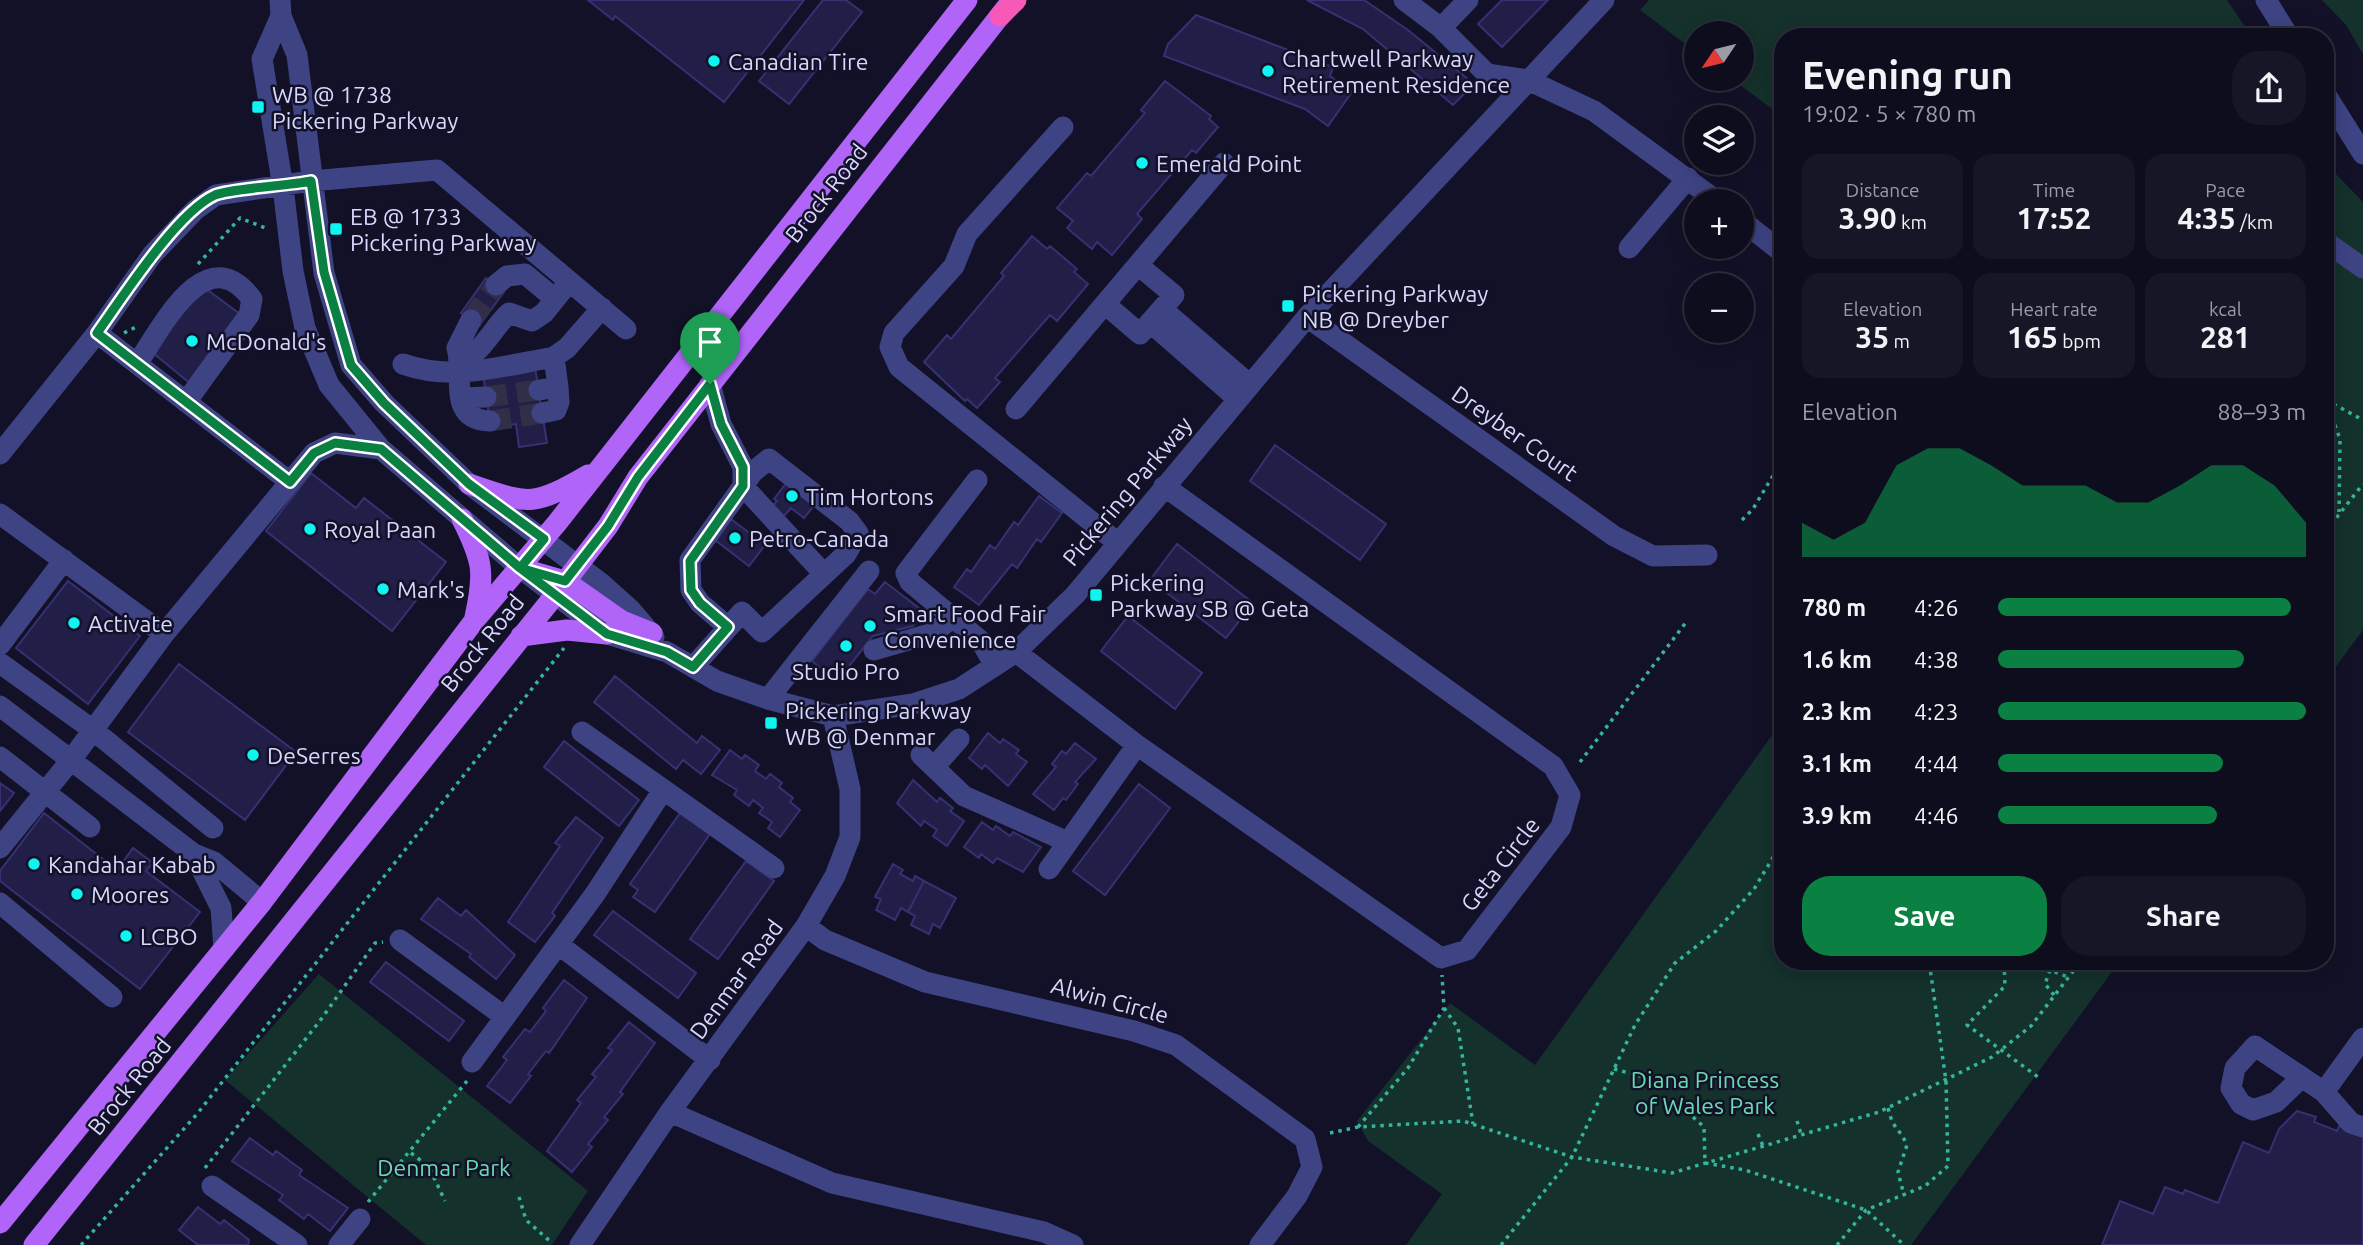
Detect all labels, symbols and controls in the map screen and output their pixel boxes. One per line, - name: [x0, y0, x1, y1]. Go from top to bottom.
- north arrow: [1684, 21, 1754, 91]
- map controls: [1684, 21, 1754, 343]
- place label: Chartwell Parkway Retirement Residence: [1282, 46, 1510, 97]
- place label: Canadian Tire: [728, 49, 868, 74]
- button: share: [2232, 51, 2306, 125]
- marker: Canadian Tire: [706, 53, 722, 69]
- text: Evening run: [1802, 54, 2013, 96]
- marker: Chartwell Parkway Retirement Residence: [1260, 63, 1276, 79]
- place label: WB @ 1738 Pickering Parkway: [272, 82, 458, 133]
- marker: WB @ 1738 Pickering Parkway: [250, 99, 266, 115]
- text: 19:02 · 5 × 780 m: [1802, 101, 1976, 126]
- button: layers: [1684, 105, 1754, 175]
- street label: Brock Road: [780, 139, 872, 247]
- place label: Emerald Point: [1156, 151, 1301, 176]
- marker: Emerald Point: [1134, 155, 1150, 171]
- text: Distance: [1846, 179, 1919, 201]
- text: Time: [2033, 179, 2075, 201]
- text: Pace: [2205, 179, 2245, 201]
- button: +: [1684, 189, 1754, 259]
- text: 3.90: [1838, 201, 1897, 235]
- text: 17:52: [2016, 201, 2092, 235]
- text: 4:35: [2178, 201, 2236, 235]
- place label: EB @ 1733 Pickering Parkway: [350, 204, 536, 255]
- text: km: [1897, 211, 1927, 233]
- text: /km: [2236, 211, 2273, 233]
- marker: EB @ 1733 Pickering Parkway: [328, 221, 344, 237]
- button: −: [1684, 273, 1754, 343]
- place label: Pickering Parkway NB @ Dreyber: [1302, 281, 1488, 332]
- marker: Pickering Parkway NB @ Dreyber: [1280, 298, 1296, 314]
- text: Elevation: [1843, 298, 1922, 320]
- text: Heart rate: [2010, 298, 2098, 320]
- text: kcal: [2209, 298, 2242, 320]
- pin: [680, 312, 740, 384]
- text: 35: [1855, 320, 1889, 354]
- text: 165: [2007, 320, 2058, 354]
- text: 281: [2200, 320, 2251, 354]
- icon: arrive: [691, 323, 729, 361]
- place label: McDonald's: [206, 329, 326, 354]
- text: m: [1889, 330, 1910, 352]
- text: bpm: [2058, 330, 2101, 352]
- marker: McDonald's: [184, 333, 200, 349]
- street label: Dreyber Court: [1448, 381, 1582, 485]
- text: Elevation: [1802, 399, 1898, 424]
- text: 88–93 m: [2218, 399, 2306, 424]
- street label: Pickering Parkway: [1058, 412, 1196, 570]
- place label: Tim Hortons: [806, 484, 934, 509]
- marker: Tim Hortons: [784, 488, 800, 504]
- place label: Royal Paan: [324, 517, 436, 542]
- marker: Royal Paan: [302, 521, 318, 537]
- place label: Petro-Canada: [749, 526, 889, 551]
- marker: Petro-Canada: [727, 530, 743, 546]
- place label: Pickering Parkway SB @ Geta: [1110, 570, 1309, 621]
- place label: Mark's: [397, 577, 465, 602]
- marker: Mark's: [375, 581, 391, 597]
- marker: Pickering Parkway SB @ Geta: [1088, 587, 1104, 603]
- street label: Brock Road: [435, 590, 529, 696]
- text: 780 m: [1802, 595, 1866, 620]
- text: 4:26: [1914, 595, 1959, 620]
- place label: Smart Food Fair Convenience: [884, 601, 1046, 652]
- place label: Activate: [88, 611, 173, 636]
- marker: Activate: [66, 615, 82, 631]
- marker: Smart Food Fair Convenience: [862, 618, 878, 634]
- marker: Studio Pro: [838, 638, 854, 654]
- text: 1.6 km: [1802, 647, 1872, 672]
- text: 4:38: [1914, 647, 1959, 672]
- place label: Studio Pro: [792, 659, 900, 684]
- place label: Pickering Parkway WB @ Denmar: [785, 698, 971, 749]
- text: 2.3 km: [1802, 699, 1872, 724]
- text: 4:23: [1914, 699, 1959, 724]
- marker: Pickering Parkway WB @ Denmar: [763, 715, 779, 731]
- place label: DeSerres: [267, 743, 361, 768]
- marker: DeSerres: [245, 747, 261, 763]
- text: 3.1 km: [1802, 751, 1872, 776]
- text: 4:44: [1914, 751, 1959, 776]
- text: 3.9 km: [1802, 803, 1872, 828]
- text: 4:46: [1914, 803, 1959, 828]
- street label: Geta Circle: [1456, 812, 1544, 916]
- place label: Kandahar Kabab: [48, 852, 216, 877]
- marker: Kandahar Kabab: [26, 856, 42, 872]
- button: Save: [1802, 876, 2047, 956]
- button: Share: [2061, 876, 2306, 956]
- place label: Moores: [91, 882, 169, 907]
- marker: Moores: [69, 886, 85, 902]
- street label: Denmar Road: [685, 915, 787, 1043]
- place label: LCBO: [140, 924, 198, 949]
- marker: LCBO: [118, 928, 134, 944]
- street label: Alwin Circle: [1049, 972, 1171, 1028]
- street label: Brock Road: [82, 1033, 176, 1139]
- park label: Diana Princess of Wales Park: [1631, 1067, 1779, 1118]
- park label: Denmar Park: [377, 1155, 511, 1180]

